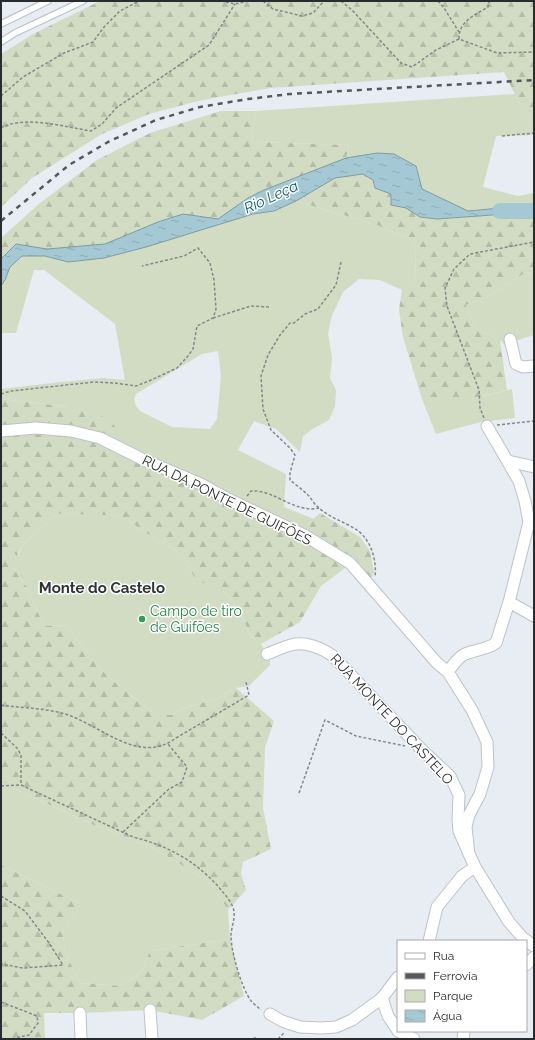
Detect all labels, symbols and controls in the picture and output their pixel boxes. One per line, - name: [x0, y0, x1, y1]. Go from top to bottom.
- water label: Rio Leça: [241, 177, 301, 217]
- street label: RUA DA PONTE DE GUIFÕES: [140, 451, 315, 548]
- district label: Monte do Castelo: [39, 579, 165, 597]
- place label: Campo de tiro de Guifões: [150, 603, 242, 635]
- marker: Campo de tiro de Guifões: [137, 614, 147, 624]
- street label: RUA MONTE DO CASTELO: [327, 650, 457, 788]
- legend: [397, 940, 527, 1032]
- text: Rua: [433, 949, 454, 963]
- text: Ferrovia: [433, 969, 477, 983]
- text: Parque: [433, 989, 473, 1003]
- text: Água: [433, 1009, 462, 1023]

